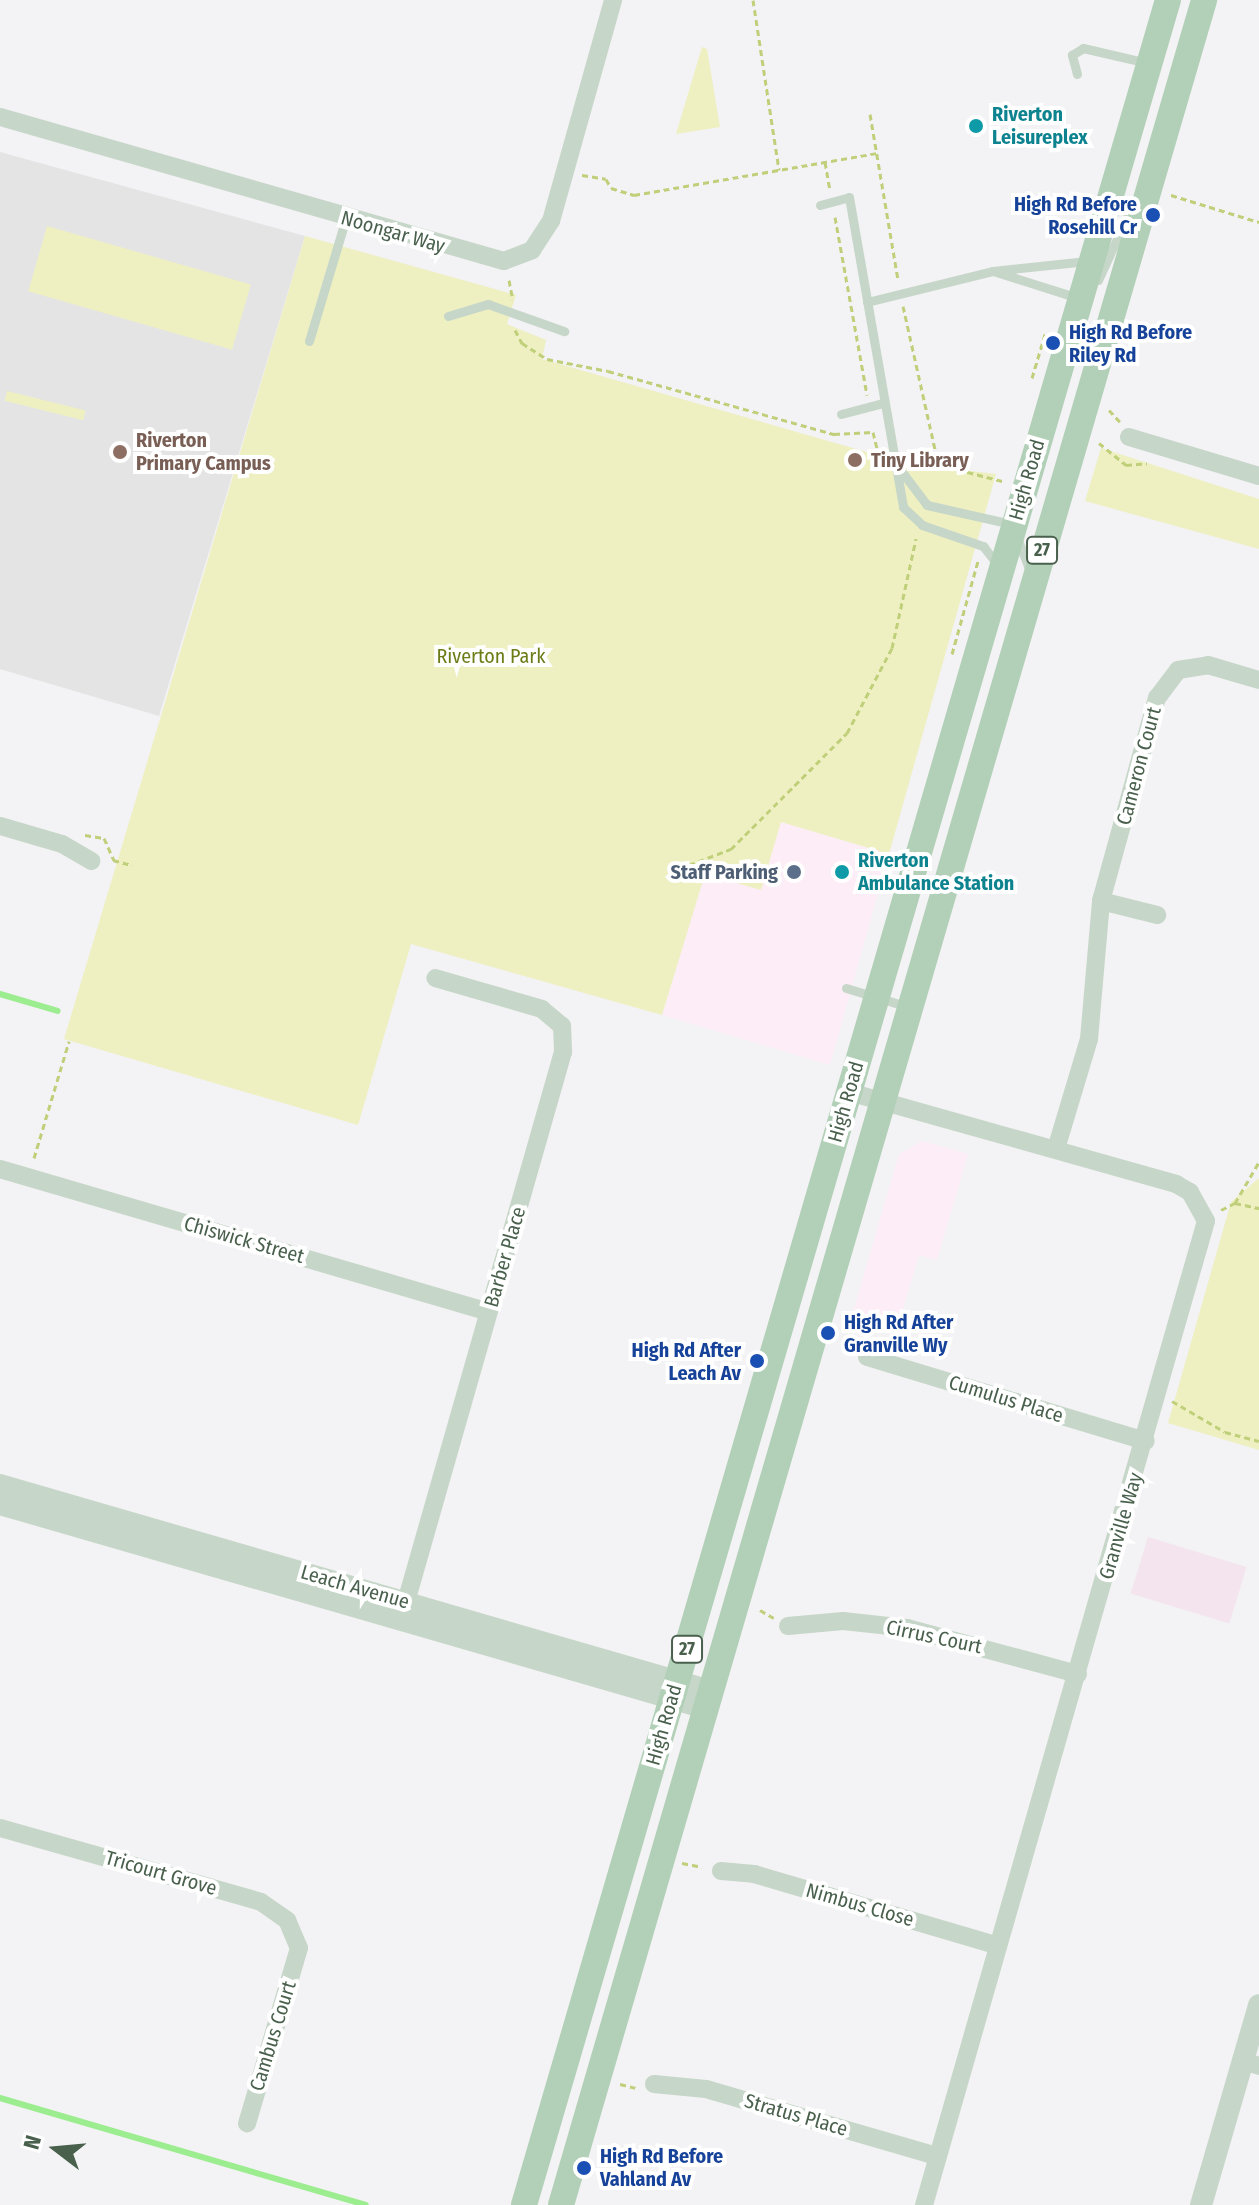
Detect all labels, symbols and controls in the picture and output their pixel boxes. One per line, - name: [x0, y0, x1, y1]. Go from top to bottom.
- place label: Riverton Leisureplex: [992, 102, 1088, 149]
- marker: Riverton Leisureplex: [967, 117, 985, 135]
- place label: High Rd Before Rosehill Cr: [1014, 192, 1137, 239]
- street label: Noongar Way: [338, 206, 448, 258]
- marker: High Rd Before Rosehill Cr: [1144, 206, 1162, 224]
- place label: High Rd Before Riley Rd: [1069, 320, 1192, 367]
- marker: High Rd Before Riley Rd: [1044, 334, 1062, 352]
- place label: Riverton Primary Campus: [136, 428, 271, 475]
- street label: High Road: [1004, 437, 1050, 523]
- marker: Riverton Primary Campus: [111, 443, 129, 461]
- place label: Tiny Library: [871, 448, 969, 472]
- marker: Tiny Library: [846, 451, 864, 469]
- road number: 27: [1026, 536, 1058, 564]
- park label: Riverton Park: [436, 644, 546, 668]
- street label: Cameron Court: [1112, 704, 1166, 828]
- place label: Riverton Ambulance Station: [858, 848, 1014, 895]
- place label: Staff Parking: [671, 860, 778, 884]
- marker: Staff Parking: [785, 863, 803, 881]
- marker: Riverton Ambulance Station: [833, 863, 851, 881]
- street label: High Road: [823, 1059, 869, 1145]
- street label: Barber Place: [479, 1204, 531, 1310]
- street label: Chiswick Street: [181, 1211, 307, 1269]
- place label: High Rd After Granville Wy: [844, 1310, 953, 1357]
- marker: High Rd After Granville Wy: [819, 1324, 837, 1342]
- place label: High Rd After Leach Av: [632, 1338, 741, 1385]
- marker: High Rd After Leach Av: [748, 1352, 766, 1370]
- street label: Cumulus Place: [946, 1370, 1066, 1428]
- street label: Granville Way: [1094, 1470, 1148, 1582]
- street label: Leach Avenue: [298, 1560, 412, 1614]
- street label: Cirrus Court: [884, 1615, 984, 1659]
- road number: 27: [671, 1635, 703, 1663]
- street label: High Road: [641, 1682, 687, 1768]
- street label: Tricourt Grove: [102, 1846, 220, 1900]
- street label: Nimbus Close: [803, 1878, 917, 1932]
- street label: Cambus Court: [245, 1978, 301, 2094]
- street label: Stratus Place: [742, 2089, 850, 2141]
- north arrow: [16, 2109, 96, 2189]
- text: N: [18, 2132, 47, 2152]
- place label: High Rd Before Vahland Av: [600, 2144, 723, 2191]
- marker: High Rd Before Vahland Av: [575, 2159, 593, 2177]

